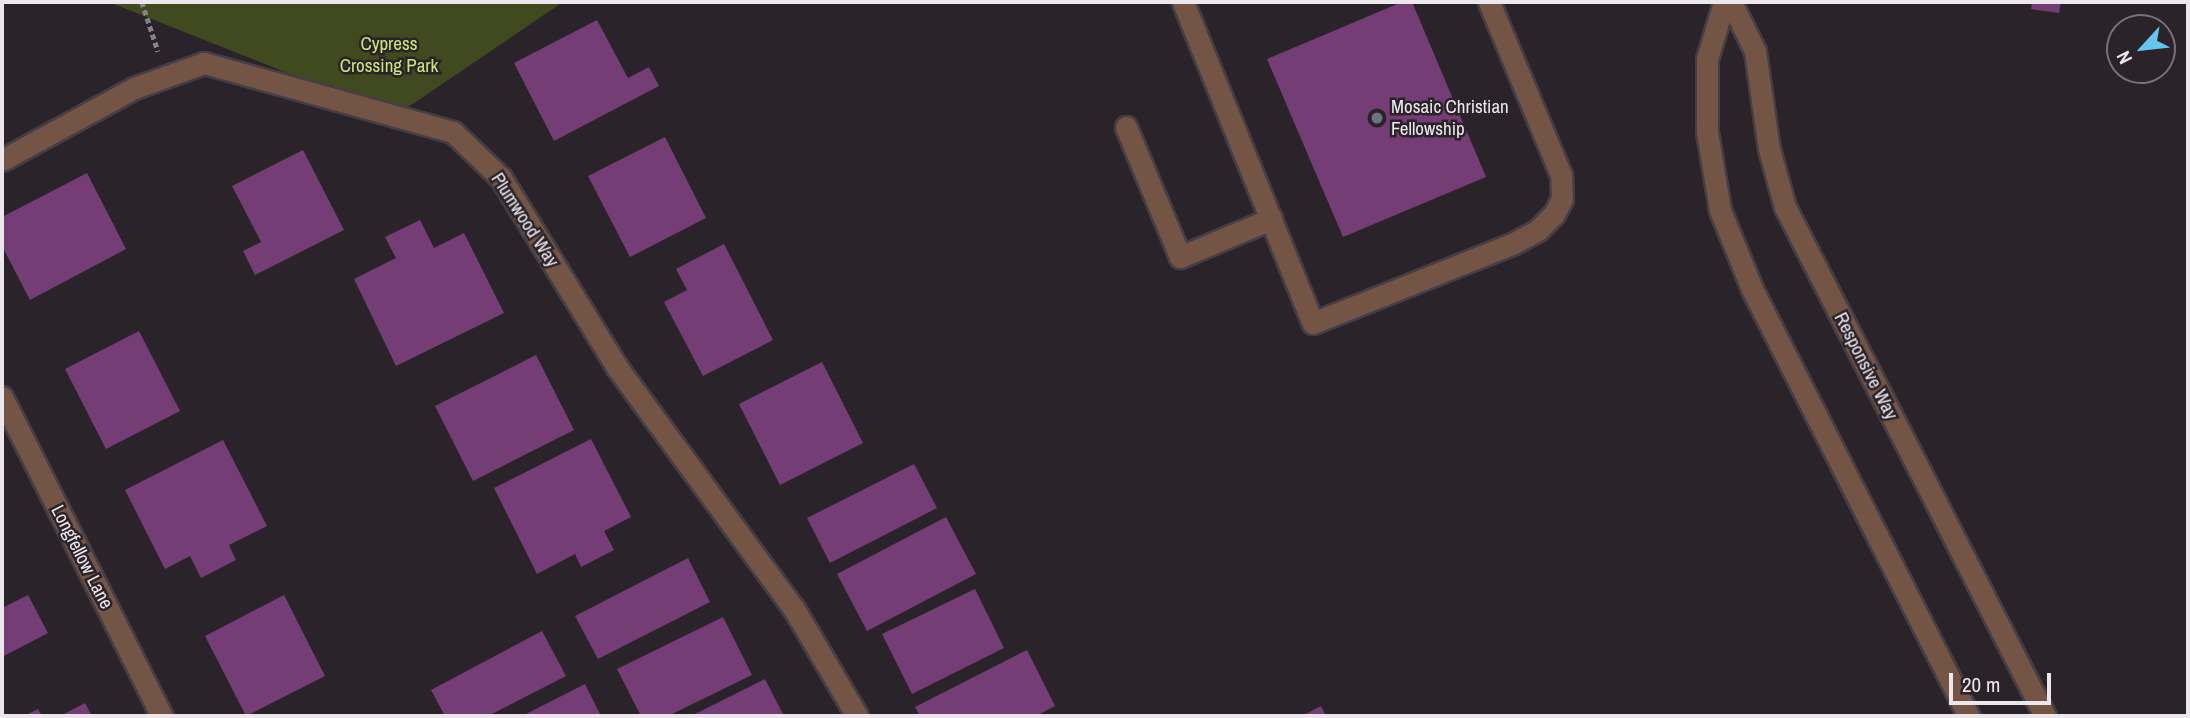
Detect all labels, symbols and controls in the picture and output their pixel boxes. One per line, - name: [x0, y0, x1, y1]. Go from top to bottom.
- north arrow: [2106, 14, 2176, 84]
- park label: Cypress Crossing Park: [340, 33, 438, 77]
- text: N: [2110, 47, 2138, 69]
- place label: Mosaic Christian Fellowship: [1391, 96, 1509, 140]
- marker: Mosaic Christian Fellowship: [1369, 110, 1385, 126]
- street label: Plumwood Way: [486, 169, 564, 271]
- street label: Responsive Way: [1829, 309, 1903, 423]
- street label: Longfellow Lane: [46, 501, 118, 613]
- scale bar: [1952, 658, 2054, 702]
- text: 20 m: [1962, 670, 2000, 699]

